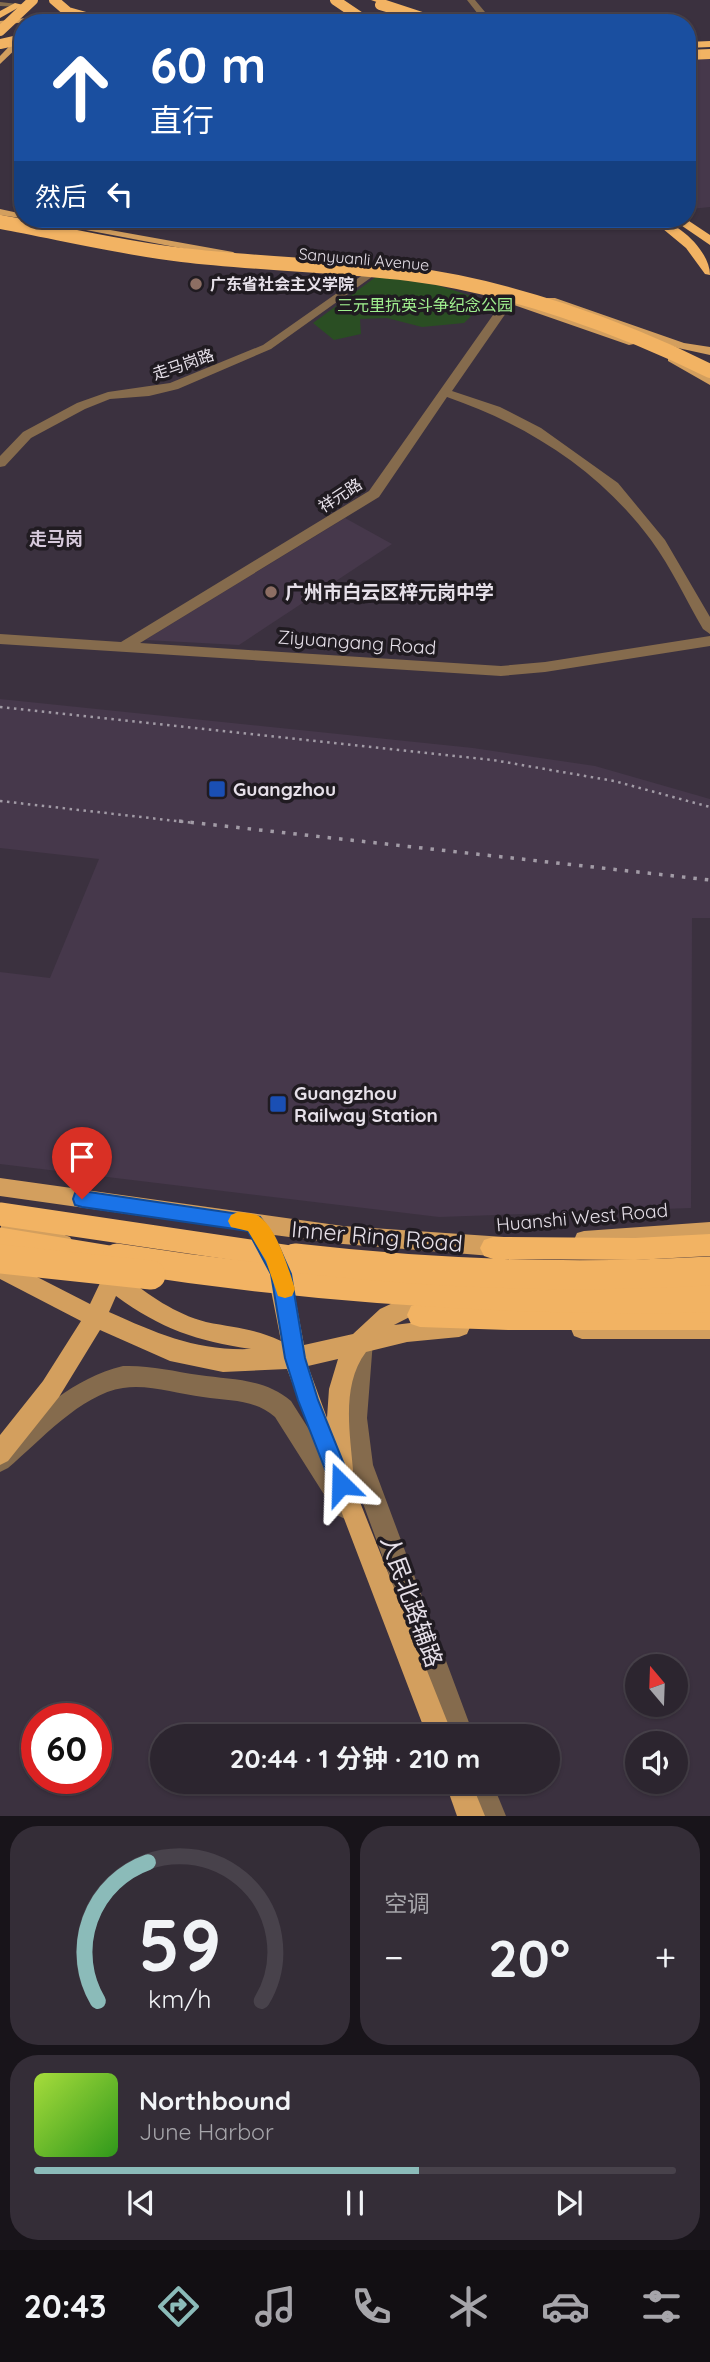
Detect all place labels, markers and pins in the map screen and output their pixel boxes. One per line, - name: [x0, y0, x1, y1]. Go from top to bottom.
- place label: 广东省社会主义学院: [210, 274, 354, 294]
- marker: 广东省社会主义学院: [188, 276, 204, 292]
- place label: 广州市白云区梓元岗中学: [285, 580, 494, 604]
- marker: 广州市白云区梓元岗中学: [263, 584, 279, 600]
- place label: Guangzhou: [233, 777, 336, 801]
- marker: Guangzhou: [207, 779, 227, 799]
- place label: Guangzhou Railway Station: [294, 1081, 438, 1127]
- marker: Guangzhou Railway Station: [268, 1094, 288, 1114]
- pin: [52, 1127, 112, 1199]

